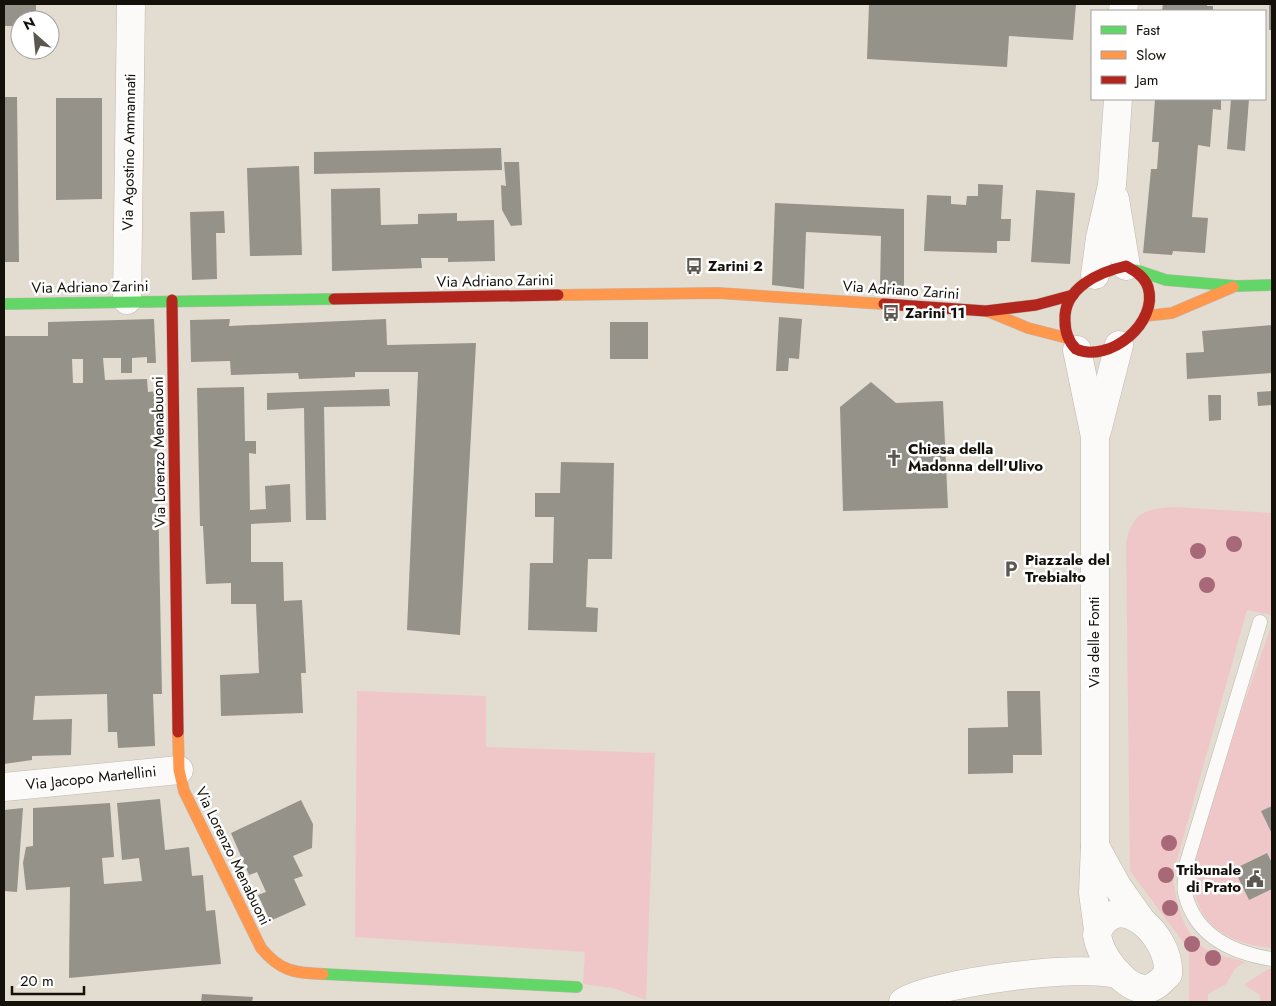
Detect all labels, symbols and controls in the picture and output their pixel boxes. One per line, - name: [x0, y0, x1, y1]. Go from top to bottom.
- north arrow: [10, 10, 60, 60]
- legend: [1091, 10, 1266, 100]
- text: N: [20, 12, 39, 35]
- text: Fast: [1136, 19, 1160, 41]
- text: Slow: [1136, 44, 1167, 66]
- text: Jam: [1134, 69, 1159, 91]
- street label: Via Agostino Ammannati: [117, 73, 141, 231]
- place label: Zarini 2: [708, 255, 763, 277]
- bus stop icon: Zarini 2: [684, 256, 704, 276]
- street label: Via Adriano Zarini: [436, 269, 554, 293]
- street label: Via Adriano Zarini: [31, 275, 149, 299]
- street label: Via Adriano Zarini: [842, 275, 960, 305]
- place label: Zarini 11: [905, 302, 965, 324]
- bus stop icon: Zarini 11: [881, 303, 901, 323]
- street label: Via Lorenzo Menabuoni: [147, 376, 171, 528]
- place label: Chiesa della Madonna dell'Ulivo: [908, 438, 1043, 477]
- church icon: Chiesa della Madonna dell'Ulivo: [884, 448, 904, 468]
- place label: Piazzale del Trebialto: [1025, 549, 1110, 588]
- parking icon: Piazzale del Trebialto: [1001, 559, 1021, 579]
- street label: Via delle Fonti: [1083, 596, 1105, 688]
- street label: Via Jacopo Martellini: [25, 760, 157, 796]
- street label: Via Lorenzo Menabuoni: [190, 783, 276, 929]
- place label: Tribunale di Prato: [1176, 859, 1241, 898]
- public building icon: Tribunale di Prato: [1245, 869, 1265, 889]
- scale bar: [12, 964, 85, 996]
- text: 20 m: [20, 970, 54, 992]

